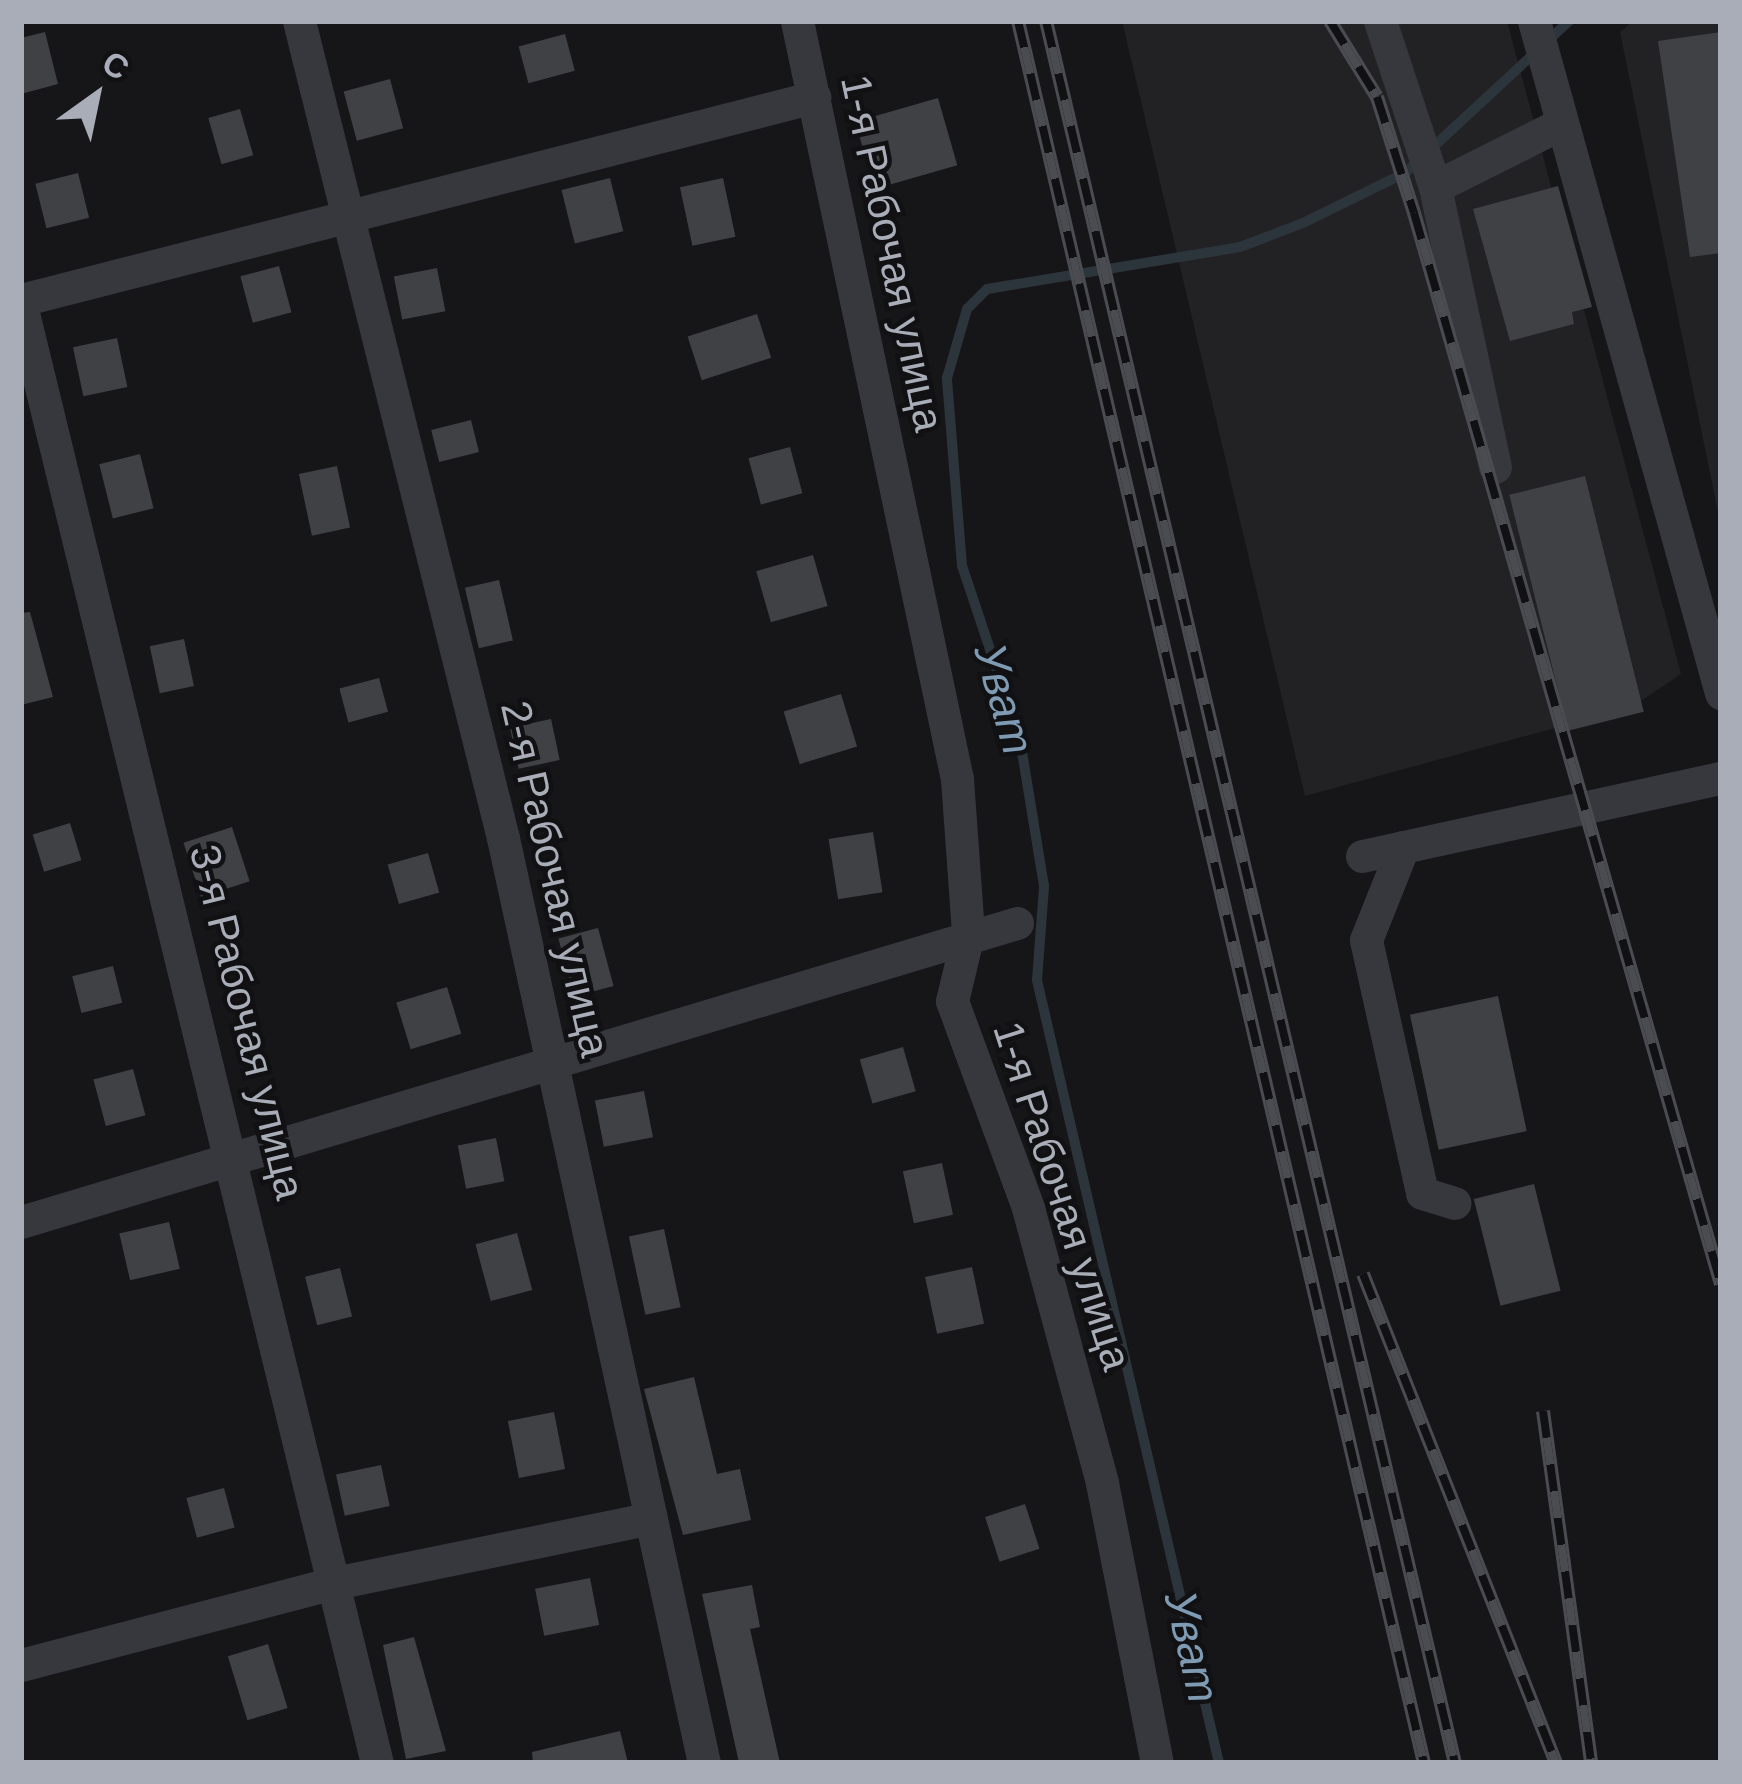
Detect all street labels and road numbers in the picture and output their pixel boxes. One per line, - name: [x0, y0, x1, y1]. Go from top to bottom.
- street label: 1-я Рабочая улица: [830, 70, 954, 436]
- street label: 2-я Рабочая улица: [490, 696, 620, 1062]
- street label: 3-я Рабочая улица: [179, 840, 315, 1204]
- street label: 1-я Рабочая улица: [982, 1015, 1142, 1377]

